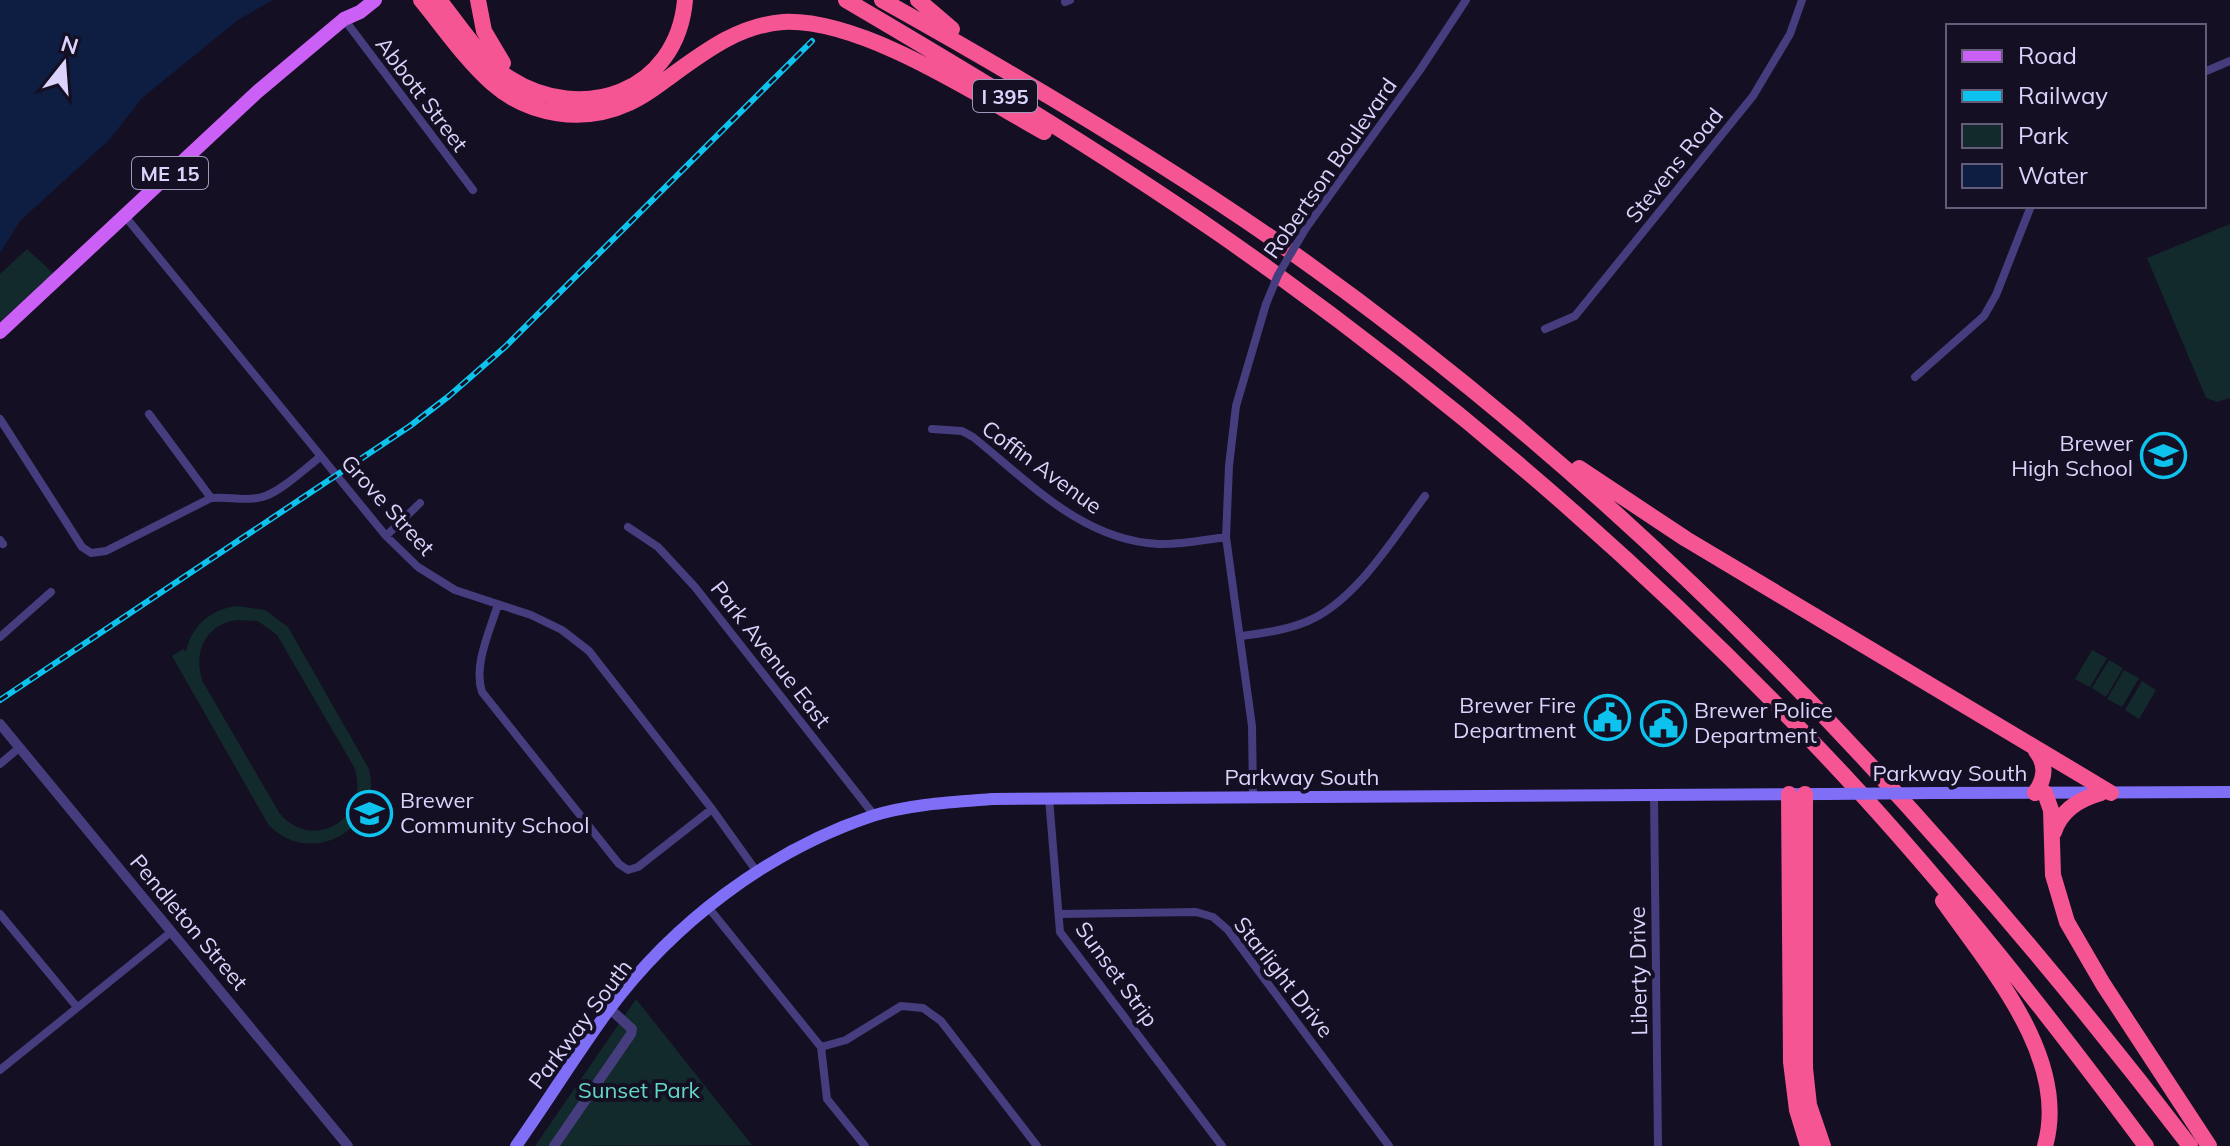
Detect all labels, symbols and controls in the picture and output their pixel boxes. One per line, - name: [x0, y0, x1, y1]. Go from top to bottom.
- north arrow: [24, 24, 104, 104]
- legend: [1946, 24, 2206, 208]
- text: N: [58, 29, 82, 61]
- street label: Abbott Street: [370, 31, 474, 157]
- text: Road: [2018, 40, 2077, 70]
- street label: Robertson Boulevard: [1257, 72, 1403, 264]
- road number: I 395: [973, 80, 1037, 112]
- text: Railway: [2018, 80, 2108, 110]
- street label: Stevens Road: [1619, 102, 1729, 228]
- text: Park: [2018, 120, 2069, 150]
- road number: ME 15: [132, 157, 208, 189]
- text: Water: [2018, 160, 2088, 190]
- street label: Coffin Avenue: [976, 414, 1108, 520]
- place label: Brewer High School: [2011, 429, 2133, 482]
- school or university icon: Brewer High School: [2140, 432, 2188, 480]
- street label: Grove Street: [335, 449, 441, 562]
- street label: Park Avenue East: [705, 575, 837, 733]
- place label: Brewer Fire Department: [1453, 691, 1576, 744]
- public building icon: Brewer Fire Department: [1583, 694, 1631, 742]
- place label: Brewer Police Department: [1694, 696, 1833, 749]
- public building icon: Brewer Police Department: [1639, 699, 1687, 747]
- street label: Parkway South: [1873, 759, 2027, 787]
- street label: Parkway South: [1225, 763, 1379, 791]
- place label: Brewer Community School: [400, 786, 589, 839]
- school or university icon: Brewer Community School: [345, 789, 393, 837]
- street label: Pendleton Street: [124, 848, 254, 996]
- street label: Liberty Drive: [1623, 906, 1653, 1036]
- street label: Starlight Drive: [1228, 911, 1340, 1043]
- street label: Sunset Strip: [1069, 916, 1165, 1032]
- street label: Parkway South: [522, 954, 638, 1094]
- park label: Sunset Park: [578, 1076, 701, 1104]

